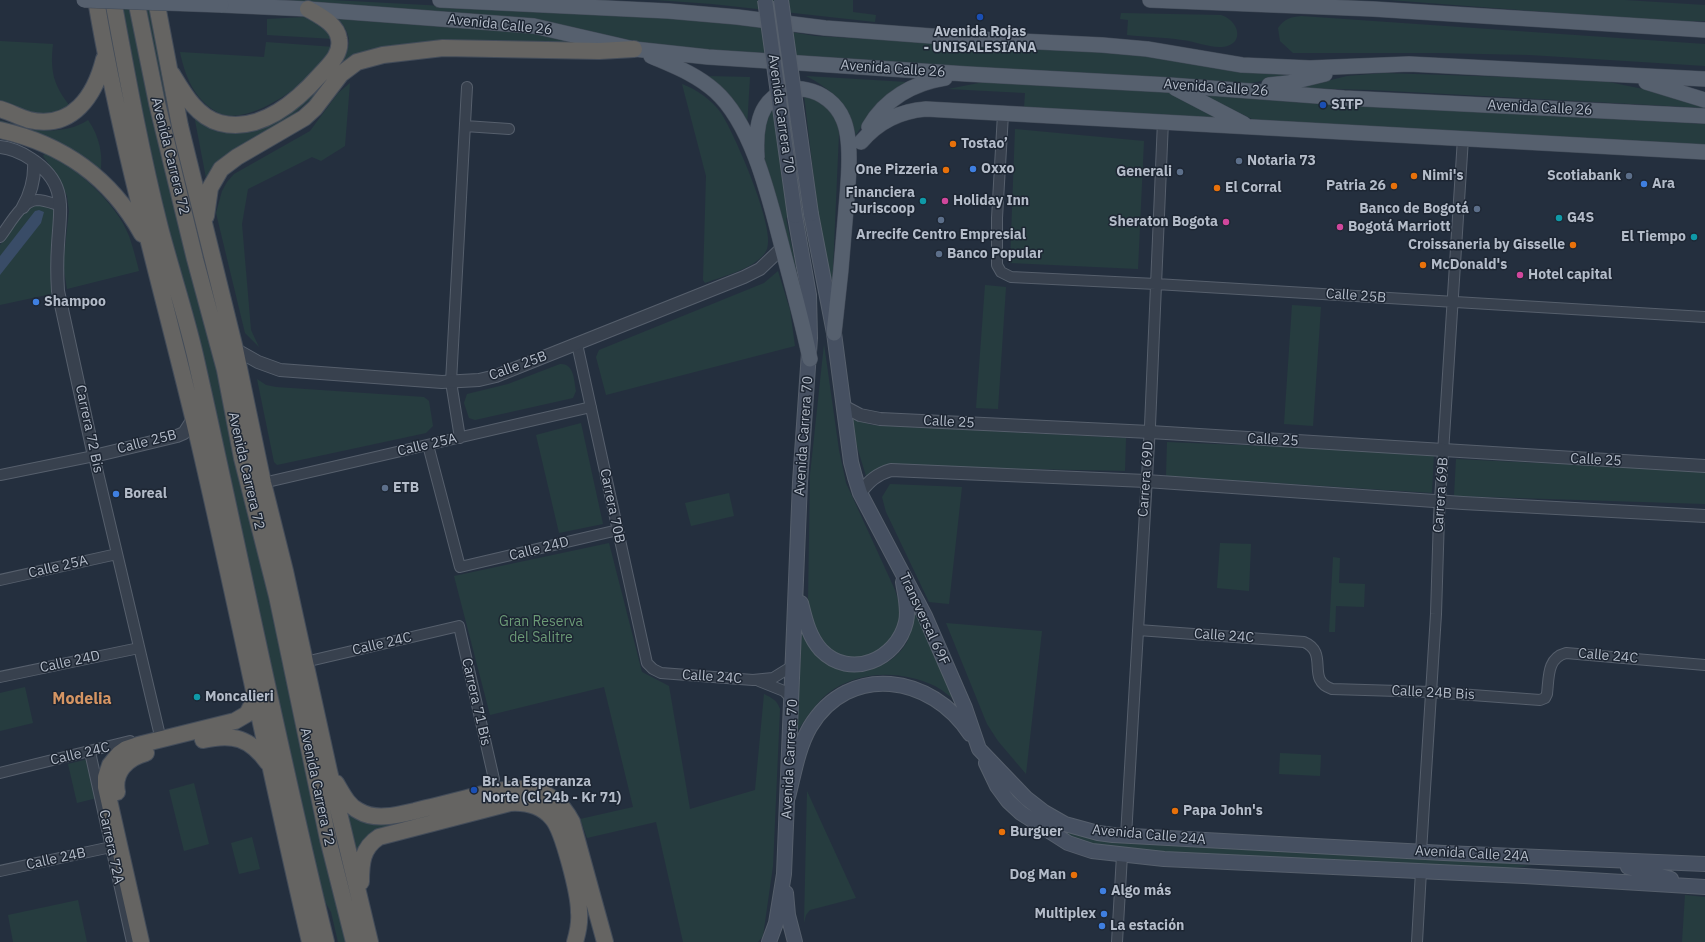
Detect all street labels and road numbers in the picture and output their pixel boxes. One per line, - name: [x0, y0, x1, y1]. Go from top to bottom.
- street label: Avenida Calle 26: [447, 11, 553, 39]
- street label: Avenida Carrera 70: [764, 53, 798, 175]
- street label: Avenida Calle 26: [840, 57, 946, 81]
- street label: Avenida Calle 26: [1163, 76, 1269, 100]
- street label: Avenida Carrera 72: [147, 96, 193, 216]
- street label: Avenida Calle 26: [1487, 97, 1593, 119]
- street label: Calle 25B: [1325, 286, 1387, 306]
- street label: Calle 25B: [487, 348, 549, 384]
- street label: Avenida Carrera 70: [791, 375, 817, 497]
- street label: Carrera 72 Bis: [71, 383, 107, 475]
- street label: Avenida Carrera 72: [224, 411, 268, 531]
- street label: Calle 25: [923, 412, 975, 432]
- street label: Calle 25B: [116, 427, 178, 457]
- street label: Calle 25A: [396, 430, 458, 460]
- street label: Calle 25: [1247, 430, 1299, 450]
- street label: Carrera 69D: [1135, 440, 1157, 518]
- street label: Calle 25: [1570, 450, 1622, 470]
- street label: Carrera 69B: [1430, 457, 1452, 533]
- street label: Carrera 70B: [596, 467, 628, 545]
- street label: Calle 24D: [507, 533, 571, 565]
- street label: Calle 25A: [27, 552, 89, 582]
- street label: Transversal 69F: [895, 570, 953, 668]
- street label: Calle 24C: [1193, 626, 1255, 646]
- street label: Calle 24C: [351, 629, 413, 659]
- street label: Calle 24C: [1577, 645, 1639, 667]
- street label: Calle 24D: [38, 647, 102, 677]
- street label: Carrera 71 Bis: [458, 657, 494, 747]
- street label: Calle 24C: [681, 667, 743, 687]
- street label: Calle 24B Bis: [1391, 682, 1475, 704]
- street label: Avenida Carrera 70: [778, 699, 802, 819]
- street label: Avenida Carrera 72: [296, 726, 338, 848]
- street label: Calle 24C: [49, 739, 111, 769]
- street label: Carrera 72A: [95, 808, 127, 886]
- street label: Avenida Calle 24A: [1091, 822, 1207, 848]
- street label: Avenida Calle 24A: [1415, 843, 1529, 865]
- street label: Calle 24B: [25, 844, 87, 874]

